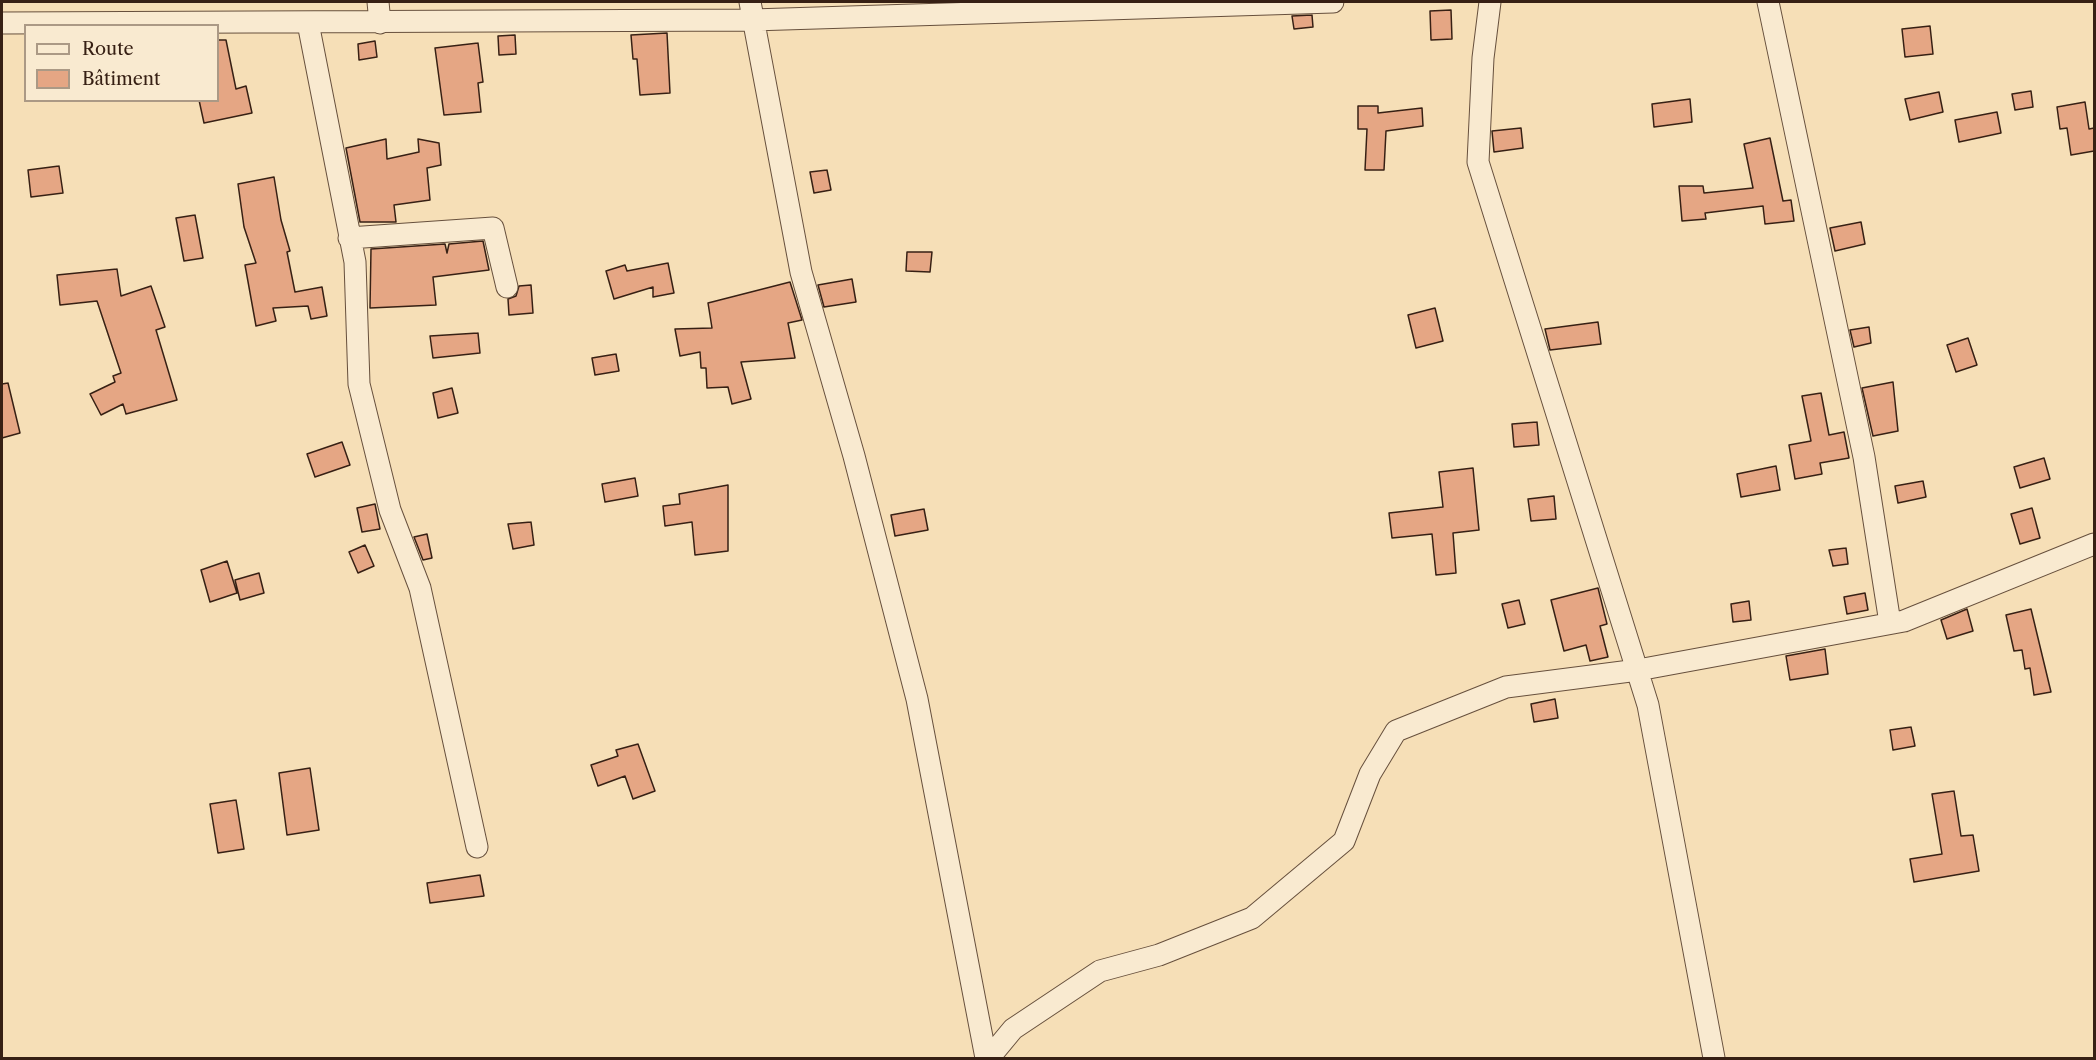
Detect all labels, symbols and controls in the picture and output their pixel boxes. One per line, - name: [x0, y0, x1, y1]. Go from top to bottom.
- legend: [24, 24, 219, 102]
- text: Route: [82, 38, 134, 60]
- text: Bâtiment: [82, 68, 160, 90]

